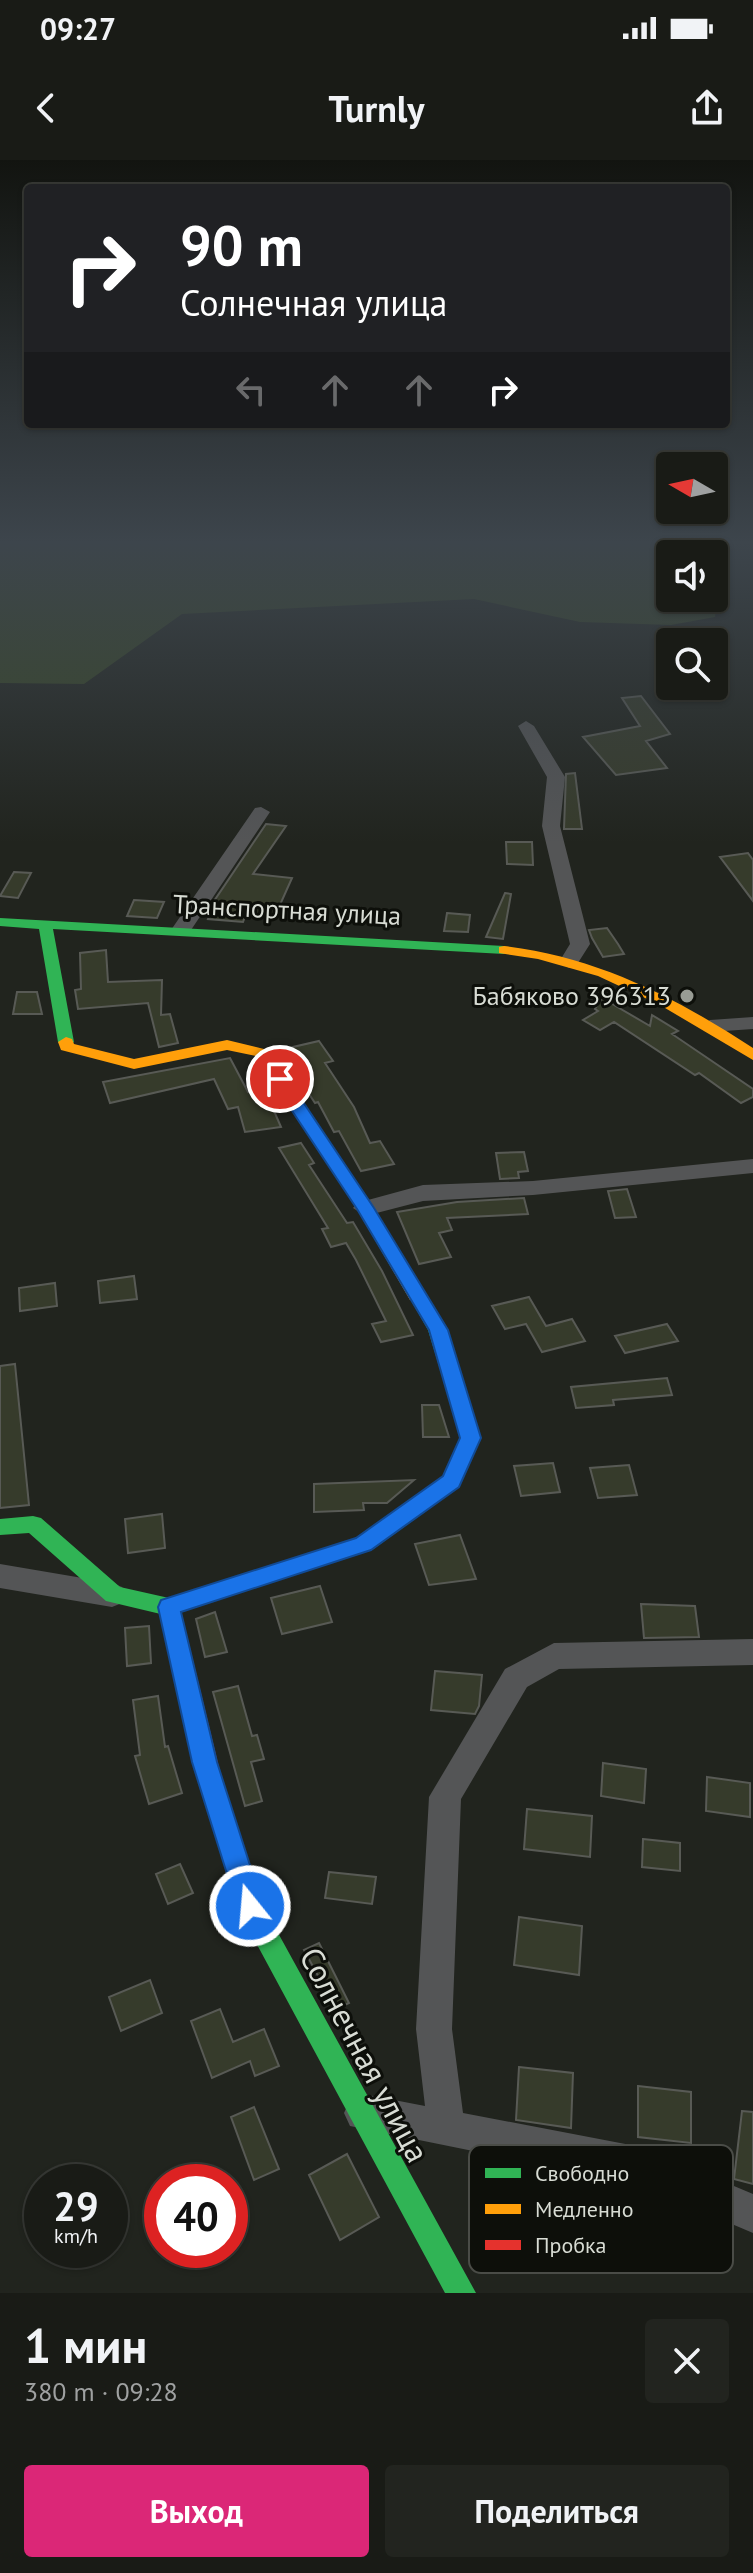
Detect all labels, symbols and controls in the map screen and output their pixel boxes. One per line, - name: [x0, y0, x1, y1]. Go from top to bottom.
- text: 09:27: [40, 9, 116, 48]
- text: Turnly: [328, 85, 425, 132]
- icon: back: [24, 86, 68, 130]
- icon: share: [685, 86, 729, 130]
- text: 90 m: [180, 209, 303, 281]
- icon: right: [48, 216, 152, 320]
- text: Солнечная улица: [180, 279, 447, 326]
- icon: left: [229, 368, 273, 412]
- icon: ahead: [313, 368, 357, 412]
- icon: ahead: [397, 368, 441, 412]
- icon: right: [481, 368, 525, 412]
- north arrow: [656, 452, 728, 524]
- map controls: [656, 452, 728, 700]
- button: sound: [656, 540, 728, 612]
- button: search: [656, 628, 728, 700]
- street label: Транспортная улица: [172, 887, 402, 932]
- place label: Бабяково 396313: [473, 979, 671, 1012]
- marker: Бабяково 396313: [678, 987, 696, 1005]
- pin: [246, 1045, 314, 1113]
- icon: arrive: [258, 1057, 302, 1101]
- position arrow: [208, 1864, 292, 1948]
- street label: Солнечная улица: [291, 1940, 439, 2169]
- legend: [469, 2145, 733, 2273]
- text: Свободно: [535, 2159, 629, 2187]
- speed limit sign: 40: [144, 2164, 248, 2268]
- text: 29: [53, 2180, 99, 2232]
- text: Медленно: [535, 2195, 633, 2223]
- text: km/h: [54, 2223, 98, 2249]
- text: Пробка: [535, 2231, 606, 2259]
- text: 1 мин: [24, 2314, 147, 2376]
- button: close: [645, 2319, 729, 2403]
- text: 380 m · 09:28: [24, 2375, 178, 2408]
- button: Выход: [24, 2465, 369, 2557]
- button: Поделиться: [385, 2465, 729, 2557]

